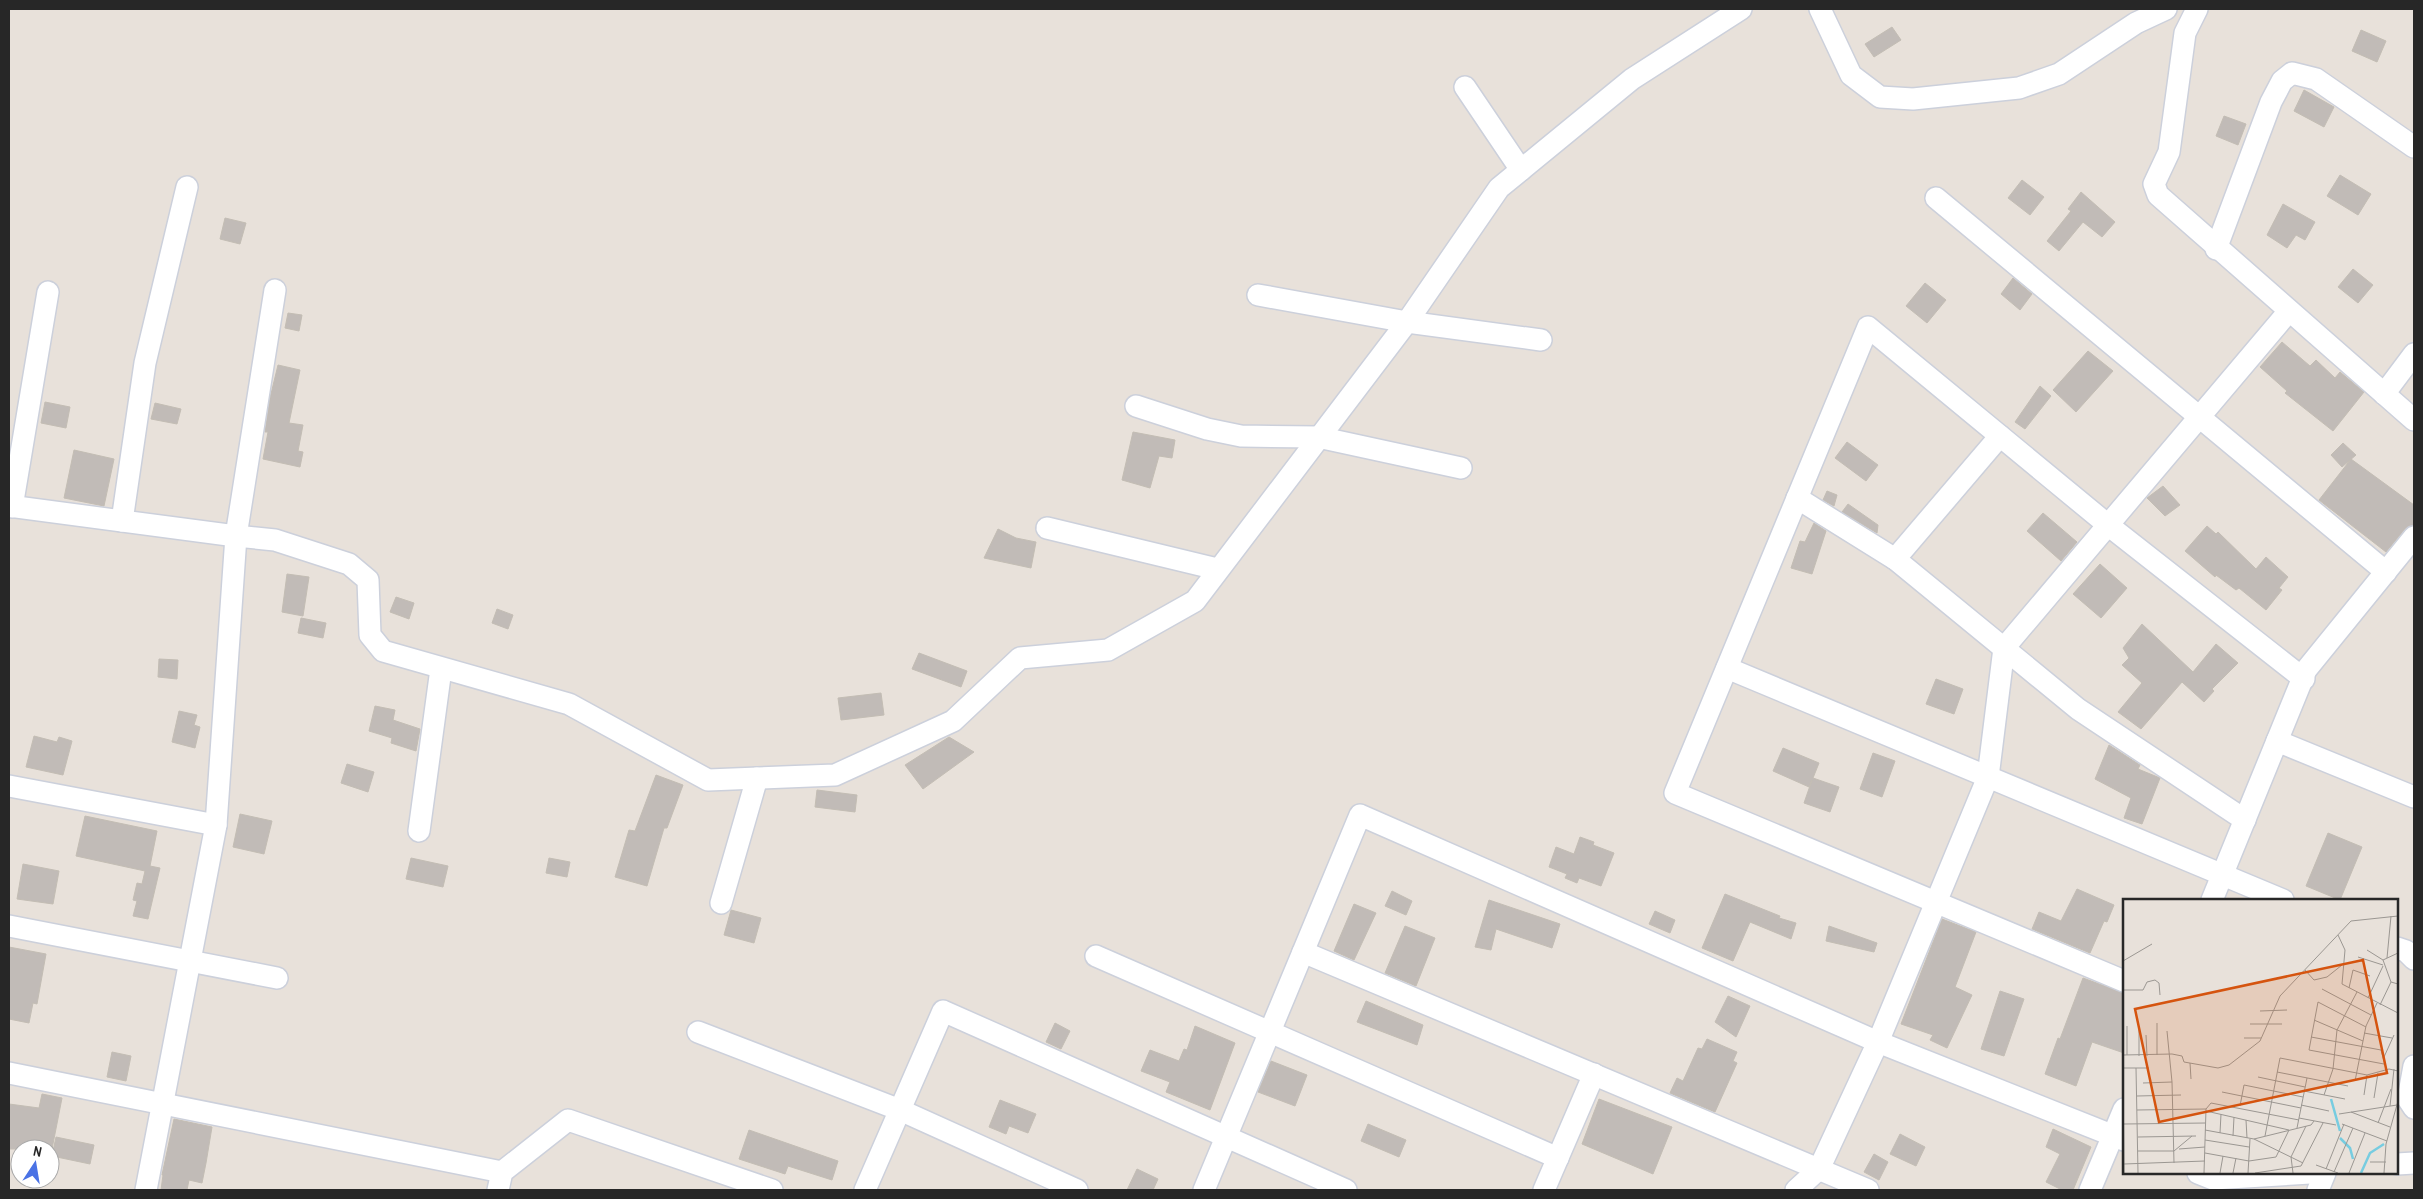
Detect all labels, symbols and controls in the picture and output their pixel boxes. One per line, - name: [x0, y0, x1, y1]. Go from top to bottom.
- inset map: [2123, 899, 2398, 1174]
- north arrow: [10, 1139, 60, 1189]
- text: N: [32, 1142, 44, 1161]

